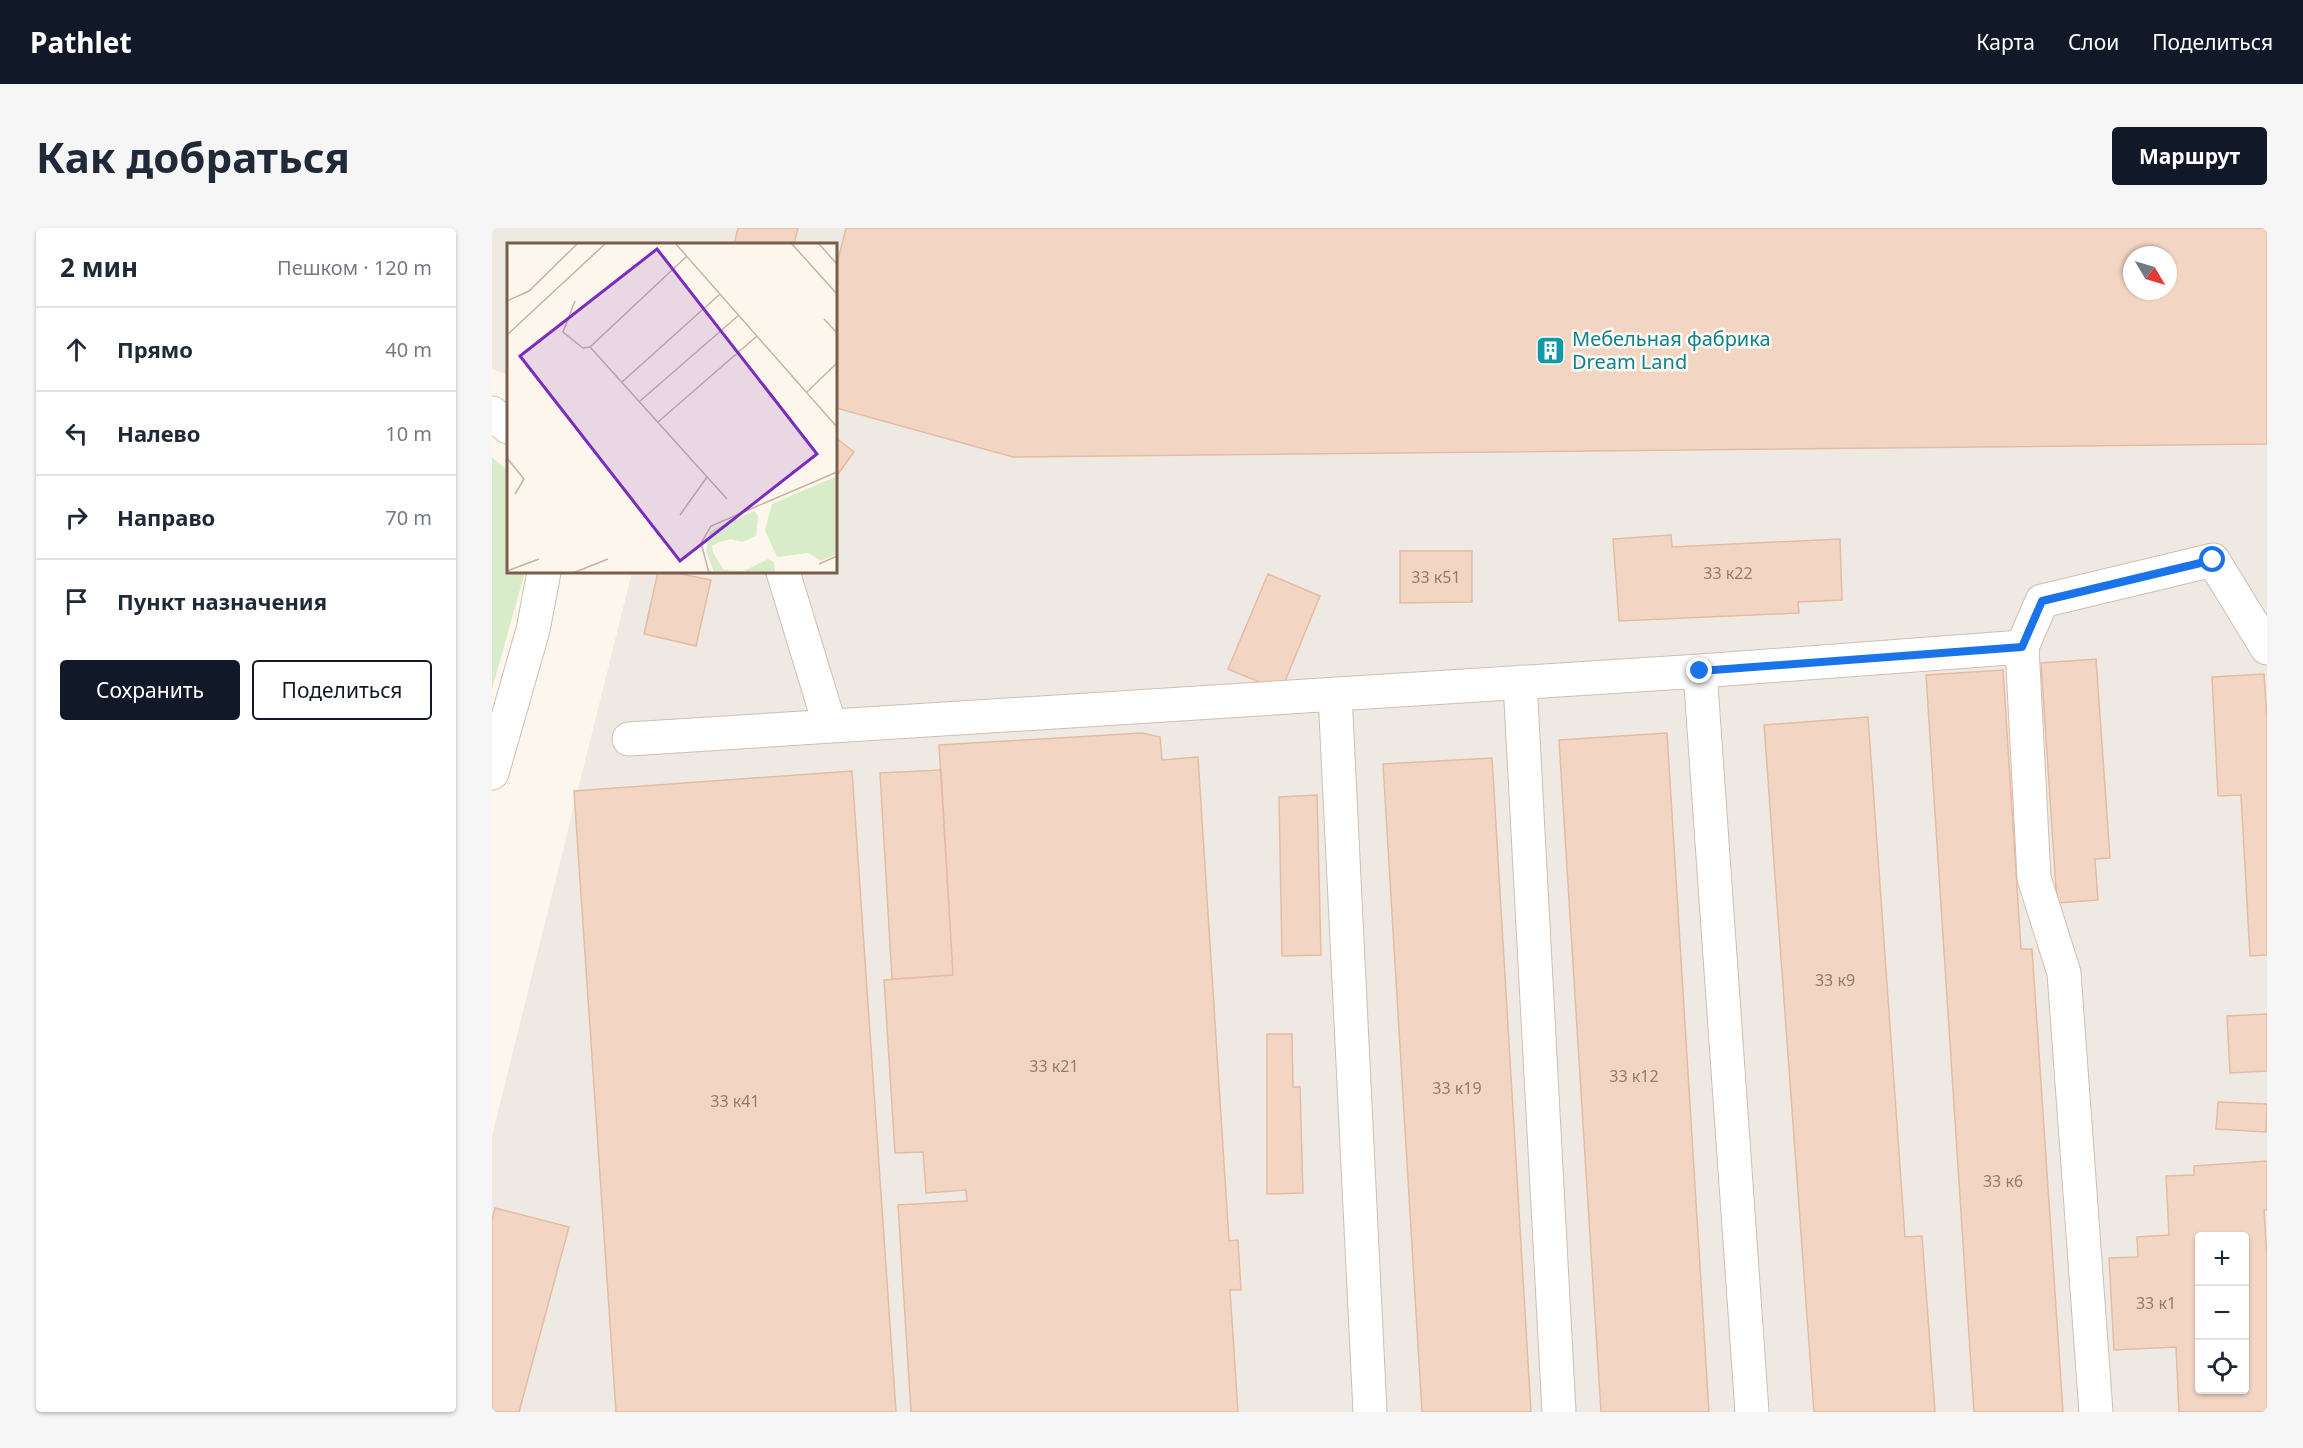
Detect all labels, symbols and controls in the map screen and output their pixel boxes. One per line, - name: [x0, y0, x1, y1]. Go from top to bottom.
- text: Pathlet: [30, 23, 132, 61]
- text: Карта: [1976, 28, 2035, 56]
- text: Слои: [2068, 28, 2119, 56]
- text: Поделиться: [2152, 28, 2273, 56]
- button: Маршрут: [2112, 127, 2267, 185]
- text: Как добраться: [36, 128, 350, 185]
- inset map: [507, 243, 837, 573]
- north arrow: [2123, 246, 2177, 300]
- text: 2 мин: [60, 249, 138, 285]
- text: Пешком · 120 m: [277, 254, 432, 281]
- place label: Мебельная фабрика Dream Land: [1572, 325, 1771, 375]
- icon: ahead: [60, 333, 93, 366]
- text: Прямо: [117, 334, 193, 364]
- building icon: Мебельная фабрика Dream Land: [1535, 334, 1567, 366]
- text: 40 m: [385, 336, 432, 363]
- icon: left: [60, 417, 93, 450]
- text: Налево: [117, 418, 200, 448]
- text: 10 m: [385, 420, 432, 447]
- icon: right: [60, 501, 93, 534]
- text: Направо: [117, 502, 215, 532]
- text: 70 m: [385, 504, 432, 531]
- route start: [2199, 546, 2225, 572]
- house number: 33 к22: [1703, 562, 1753, 584]
- house number: 33 к51: [1411, 566, 1461, 588]
- icon: arrive: [60, 585, 93, 618]
- text: Пункт назначения: [117, 586, 327, 616]
- route end: [1686, 657, 1712, 683]
- button: Сохранить: [60, 660, 240, 720]
- button: Поделиться: [252, 660, 432, 720]
- house number: 33 к9: [1815, 969, 1855, 991]
- house number: 33 к21: [1029, 1055, 1079, 1077]
- house number: 33 к12: [1609, 1065, 1659, 1087]
- house number: 33 к19: [1432, 1077, 1482, 1099]
- house number: 33 к41: [710, 1090, 760, 1112]
- house number: 33 к6: [1983, 1170, 2023, 1192]
- map controls: [2195, 1232, 2249, 1394]
- button: +: [2195, 1232, 2249, 1286]
- button: −: [2195, 1286, 2249, 1340]
- house number: 33 к1: [2136, 1292, 2176, 1314]
- button: locate: [2195, 1340, 2249, 1394]

